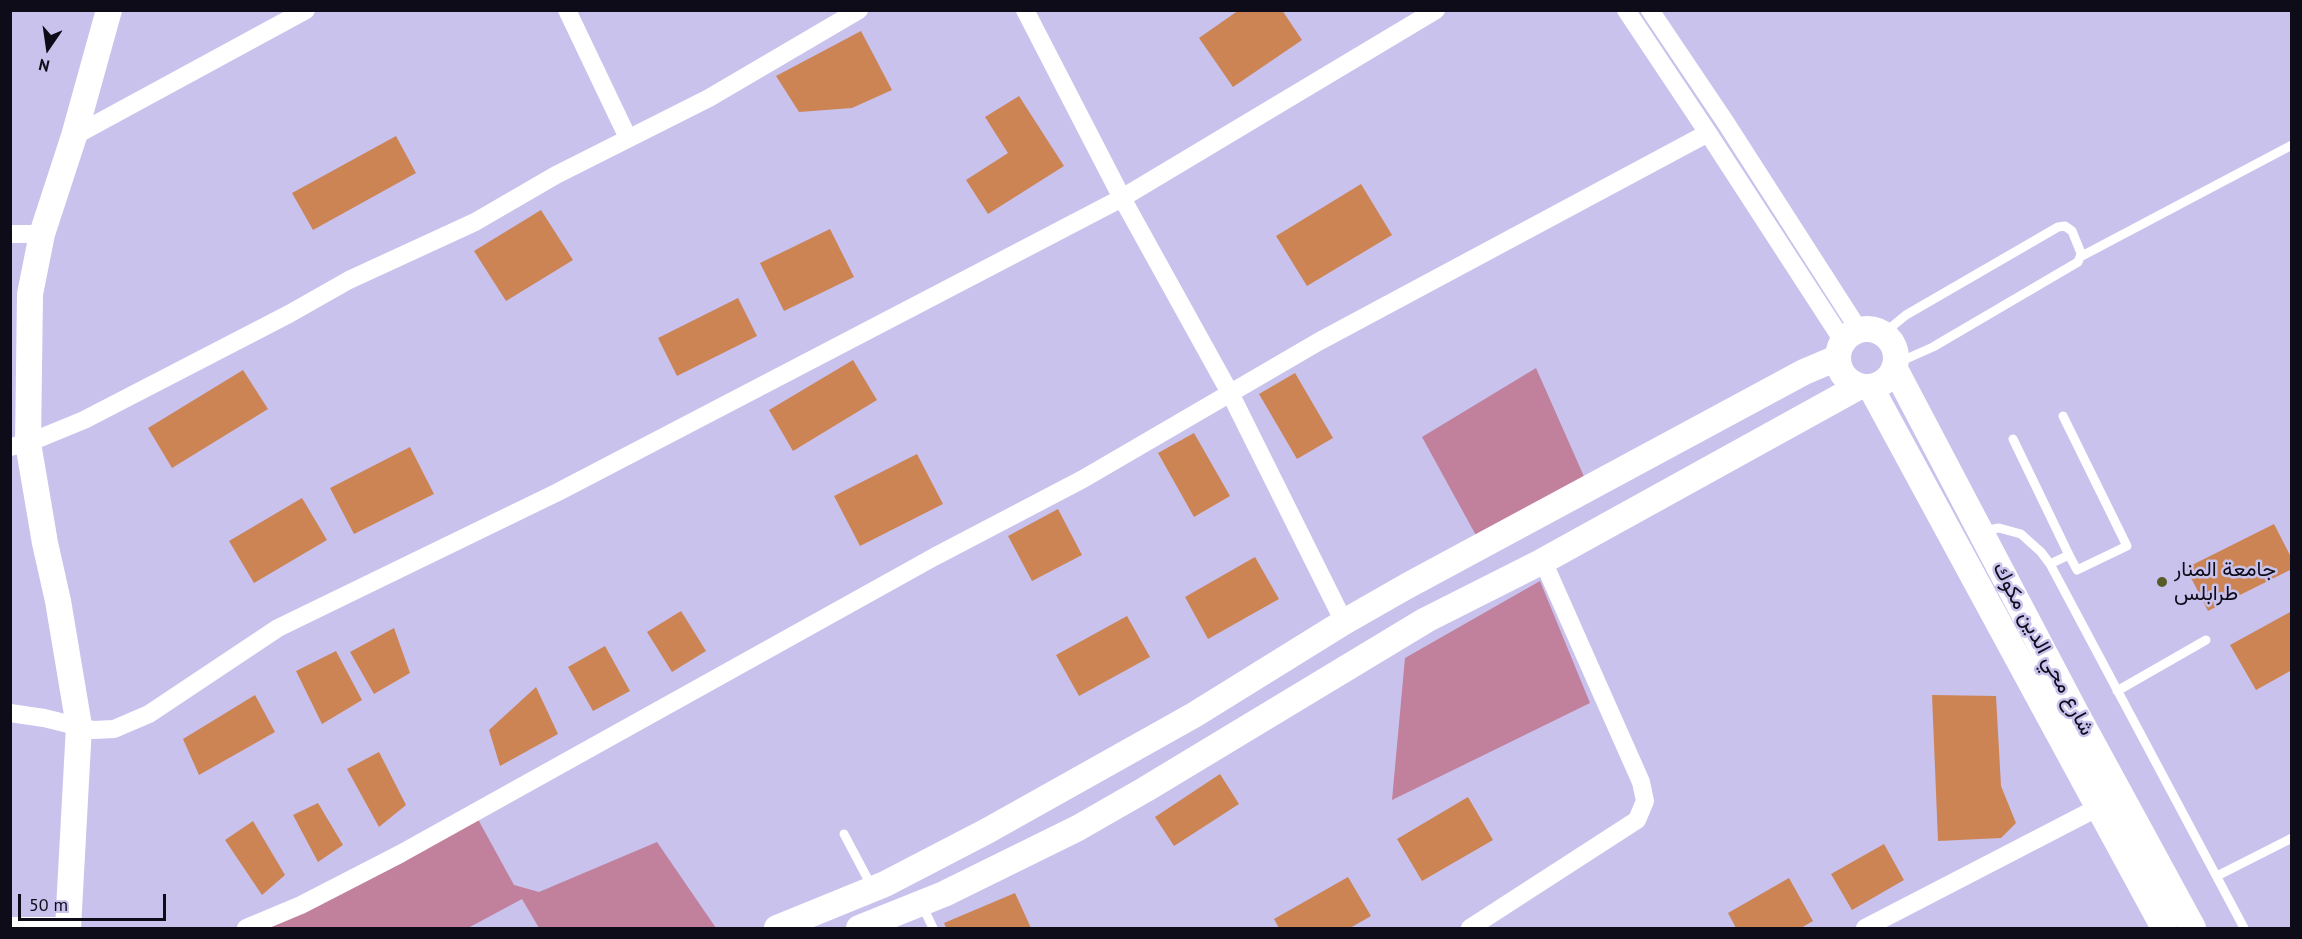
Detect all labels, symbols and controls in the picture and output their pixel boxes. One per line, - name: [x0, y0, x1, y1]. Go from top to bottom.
- north arrow: [18, 18, 78, 78]
- text: N: [37, 55, 51, 76]
- place label: جامعة المنار طرابلس: [2174, 557, 2276, 607]
- street label: شارع محي الدين مكوك: [1987, 558, 2099, 740]
- marker: جامعة المنار طرابلس: [2155, 575, 2169, 589]
- scale bar: [21, 882, 170, 920]
- text: 50 m: [29, 893, 68, 916]

